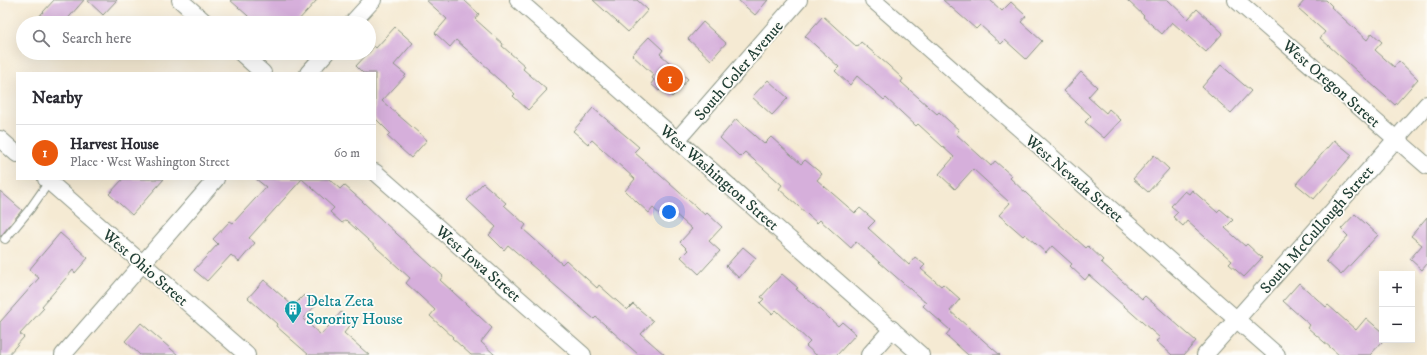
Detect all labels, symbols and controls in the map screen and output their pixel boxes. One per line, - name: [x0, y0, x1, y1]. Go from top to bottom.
- search box: [16, 16, 376, 60]
- street label: South Coler Avenue: [690, 16, 788, 125]
- icon: search: [30, 27, 52, 49]
- text: Search here: [62, 29, 131, 48]
- street label: West Oregon Street: [1277, 35, 1385, 132]
- pin: 1: [657, 64, 683, 94]
- text: Nearby: [32, 87, 82, 109]
- street label: West Washington Street: [655, 120, 783, 235]
- street label: West Nevada Street: [1020, 130, 1128, 227]
- text: Harvest House: [70, 135, 159, 154]
- text: 1: [43, 145, 47, 161]
- text: 60 m: [334, 145, 360, 161]
- text: Place · West Washington Street: [70, 154, 230, 170]
- street label: South McCullough Street: [1256, 162, 1378, 298]
- your location: [659, 202, 679, 222]
- street label: West Iowa Street: [431, 221, 525, 306]
- street label: West Ohio Street: [98, 224, 192, 310]
- map controls: [1379, 271, 1415, 343]
- button: +: [1379, 271, 1415, 307]
- place label: Delta Zeta Sorority House: [306, 291, 403, 329]
- building icon: Delta Zeta Sorority House: [283, 299, 303, 324]
- button: −: [1379, 307, 1415, 343]

